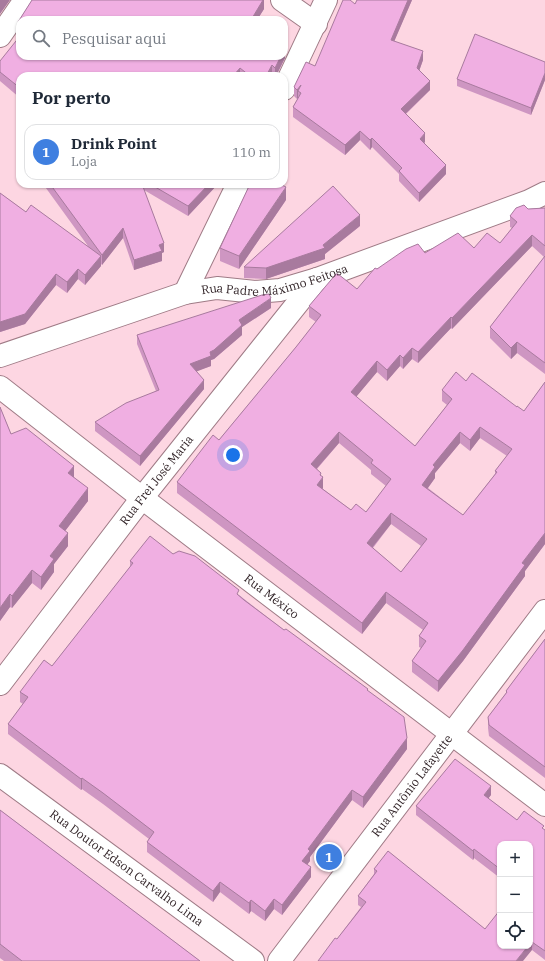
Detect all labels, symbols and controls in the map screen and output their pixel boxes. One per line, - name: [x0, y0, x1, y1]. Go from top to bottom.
- search box: [16, 16, 288, 60]
- icon: search: [30, 27, 52, 49]
- text: Pesquisar aqui: [62, 29, 166, 48]
- text: Por perto: [32, 87, 111, 109]
- text: Drink Point: [71, 134, 157, 153]
- text: 1: [42, 144, 50, 161]
- text: 110 m: [232, 144, 271, 161]
- text: Loja: [71, 153, 97, 170]
- street label: Rua Padre Máximo Feitosa: [200, 260, 350, 299]
- street label: Rua Frei José Maria: [116, 432, 197, 528]
- your location: [223, 445, 243, 465]
- street label: Rua México: [241, 571, 302, 622]
- street label: Rua Antônio Lafayette: [368, 731, 455, 840]
- street label: Rua Doutor Edson Carvalho Lima: [47, 806, 207, 929]
- map controls: [497, 841, 533, 949]
- button: +: [497, 841, 533, 877]
- pin: 1: [316, 842, 342, 872]
- button: −: [497, 877, 533, 913]
- button: locate: [497, 913, 533, 949]

